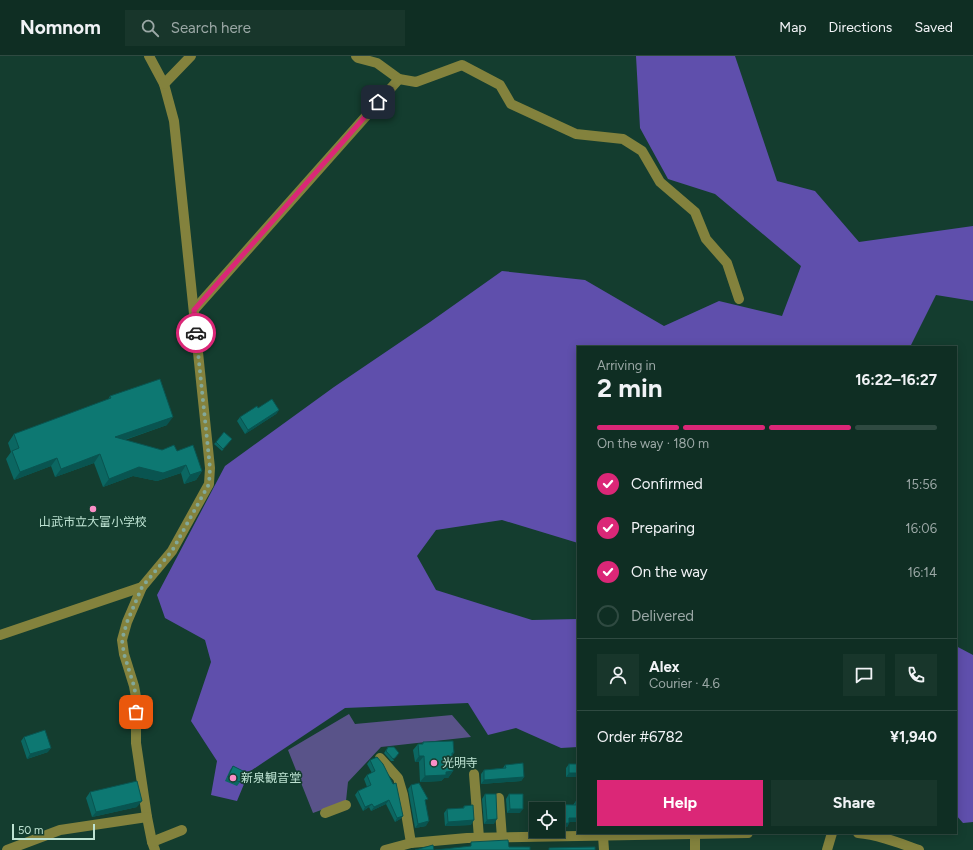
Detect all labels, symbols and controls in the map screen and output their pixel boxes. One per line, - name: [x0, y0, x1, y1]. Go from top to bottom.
- search box: [125, 10, 405, 46]
- text: Nomnom: [20, 16, 101, 39]
- icon: search: [139, 17, 161, 39]
- text: Search here: [171, 19, 251, 37]
- text: Map: [779, 19, 807, 36]
- text: Directions: [829, 19, 892, 36]
- text: Saved: [914, 19, 953, 36]
- pin: [361, 85, 395, 119]
- icon: home: [367, 91, 389, 113]
- courier: [176, 313, 216, 353]
- icon: car: [185, 322, 207, 344]
- text: Arriving in: [597, 358, 656, 373]
- text: 16:22–16:27: [855, 371, 937, 389]
- text: 2 min: [597, 372, 663, 404]
- text: On the way · 180 m: [597, 436, 709, 451]
- icon: check: [597, 473, 619, 495]
- text: Confirmed: [631, 475, 703, 493]
- text: 15:56: [906, 477, 937, 492]
- marker: 山武市立大富小学校: [88, 504, 98, 514]
- place label: 山武市立大富小学校: [39, 515, 147, 529]
- icon: check: [597, 517, 619, 539]
- text: Preparing: [631, 519, 695, 537]
- text: 16:06: [905, 521, 937, 536]
- icon: check: [597, 561, 619, 583]
- text: On the way: [631, 563, 708, 581]
- text: 16:14: [908, 565, 937, 580]
- text: Delivered: [631, 607, 694, 625]
- button: person: [597, 654, 639, 696]
- button: chat: [843, 654, 885, 696]
- button: phone: [895, 654, 937, 696]
- text: Alex: [649, 658, 679, 676]
- text: Courier · 4.6: [649, 676, 720, 691]
- pin: [119, 695, 153, 729]
- icon: bag: [125, 701, 147, 723]
- text: Order #6782: [597, 728, 683, 746]
- text: ¥1,940: [890, 728, 937, 746]
- place label: 光明寺: [442, 756, 478, 770]
- marker: 光明寺: [429, 758, 439, 768]
- place label: 新泉観音堂: [241, 771, 301, 785]
- marker: 新泉観音堂: [228, 773, 238, 783]
- button: Help: [597, 780, 763, 826]
- button: Share: [771, 780, 937, 826]
- map controls: [529, 802, 565, 838]
- button: locate: [529, 802, 565, 838]
- scale bar: [12, 822, 95, 841]
- text: 50 m: [18, 824, 43, 837]

